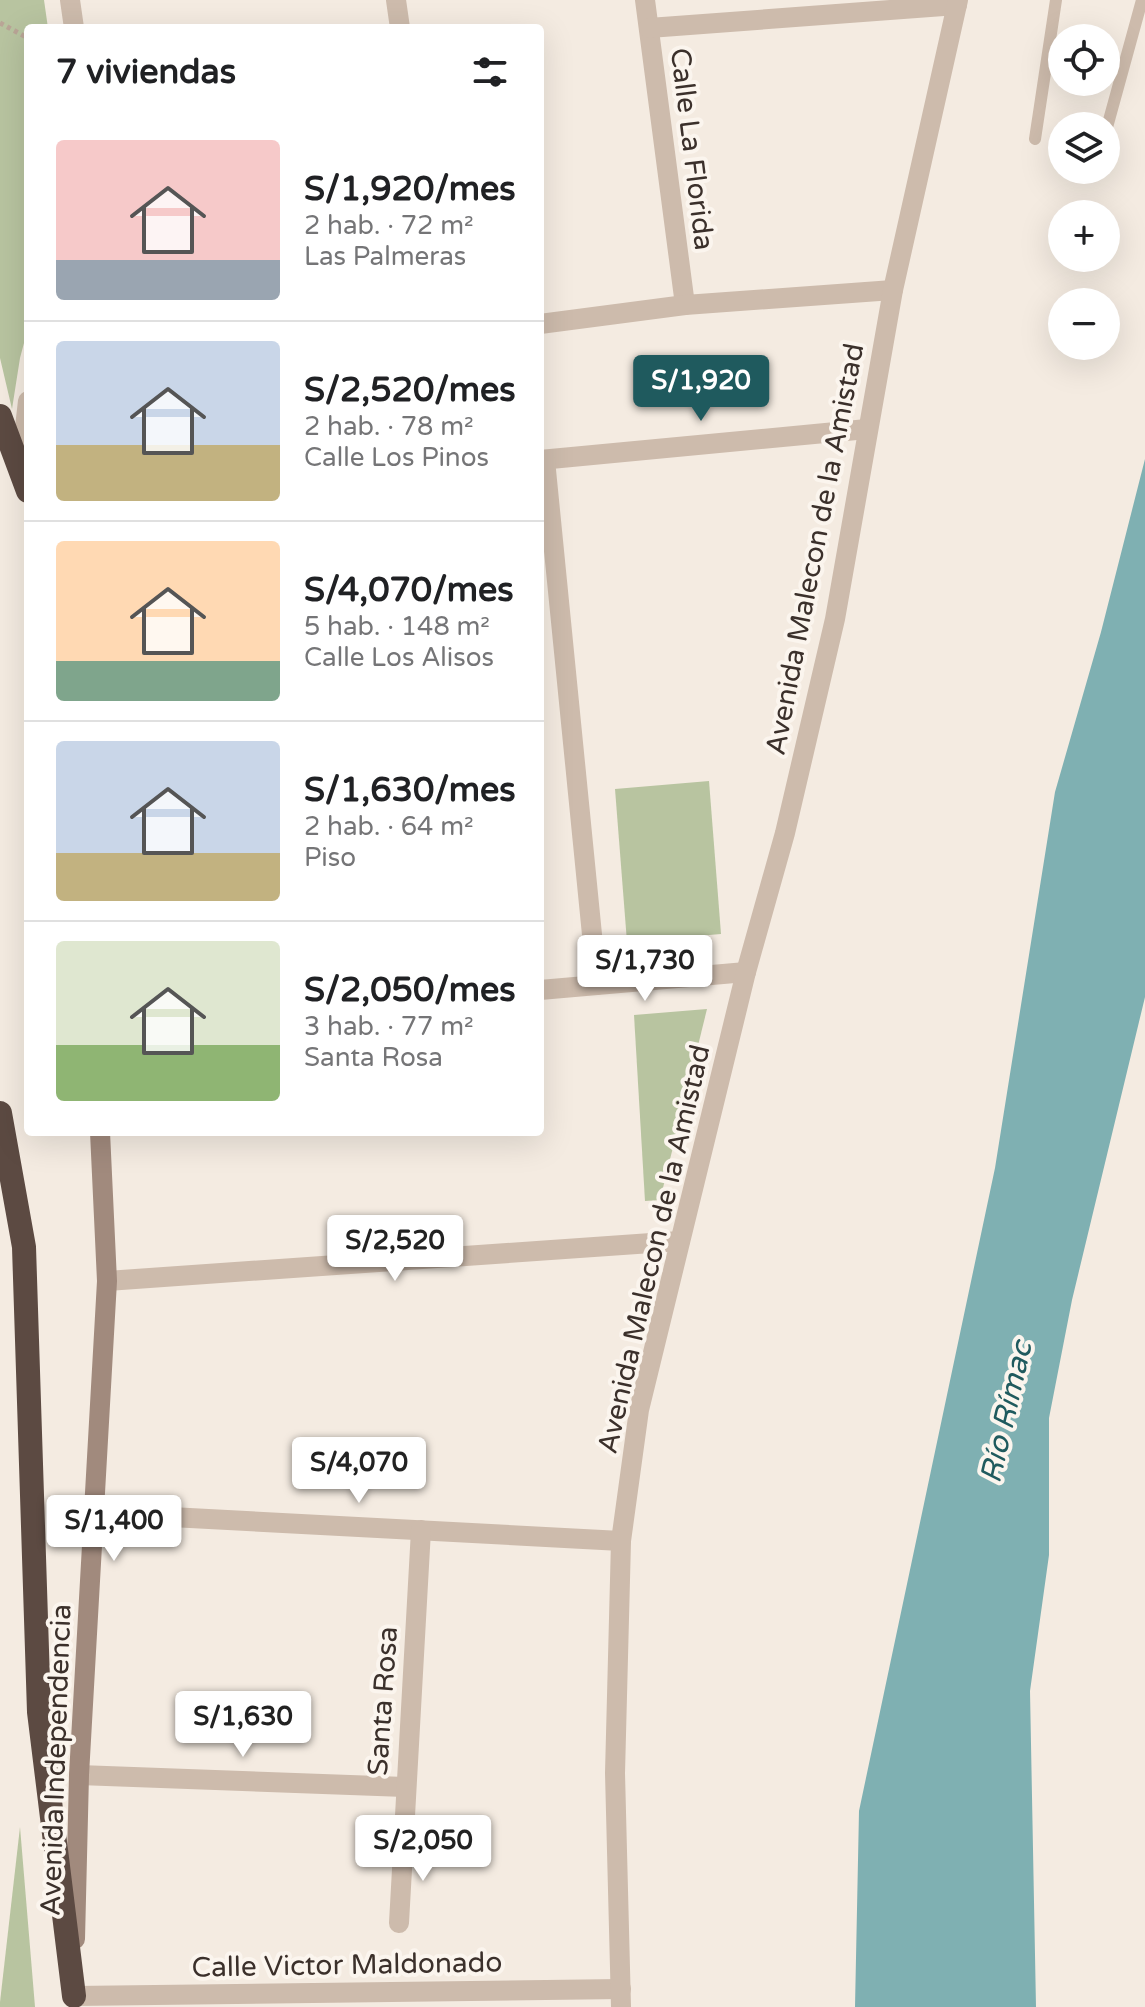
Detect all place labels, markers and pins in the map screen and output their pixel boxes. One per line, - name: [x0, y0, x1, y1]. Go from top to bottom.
- pin: S/1,920: [627, 355, 775, 423]
- pin: S/1,730: [571, 935, 719, 1003]
- pin: S/2,520: [321, 1215, 469, 1283]
- pin: S/4,070: [285, 1437, 433, 1505]
- pin: S/1,400: [40, 1495, 188, 1563]
- pin: S/1,630: [169, 1691, 317, 1759]
- pin: S/2,050: [349, 1815, 497, 1883]

